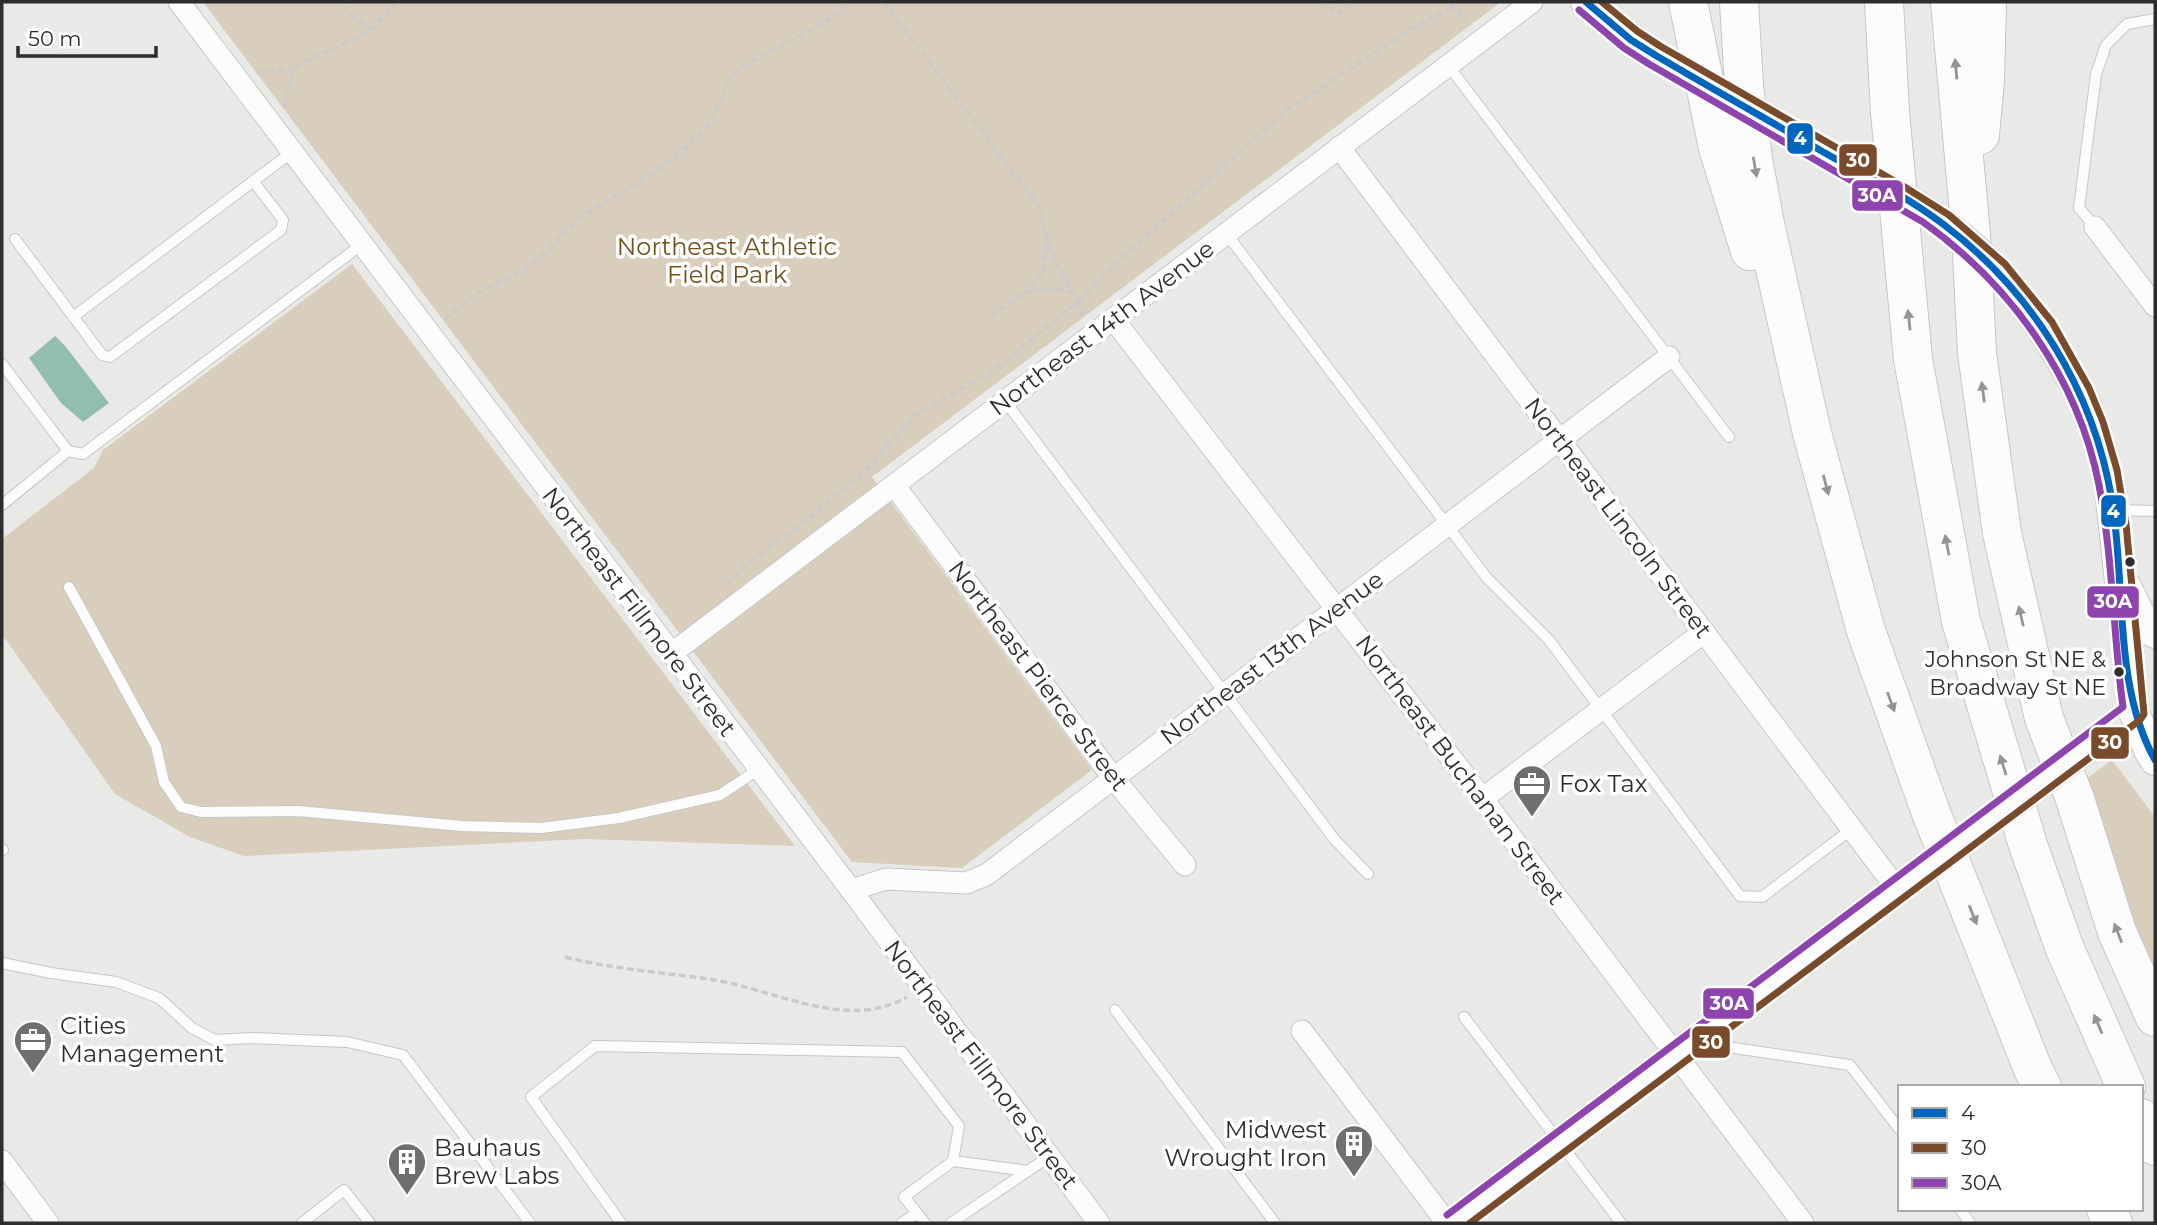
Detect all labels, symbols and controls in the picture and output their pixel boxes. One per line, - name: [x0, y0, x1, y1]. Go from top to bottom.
- scale bar: [18, 14, 156, 58]
- text: 50 m: [28, 26, 82, 51]
- one-way arrow: [1951, 58, 1962, 80]
- line badge: 4: [1786, 122, 1814, 155]
- text: 4: [1793, 127, 1807, 150]
- line badge: 30: [1838, 143, 1878, 177]
- text: 30: [1845, 149, 1870, 172]
- one-way arrow: [1749, 156, 1760, 178]
- line badge: 30A: [1851, 179, 1904, 212]
- text: 30A: [1857, 184, 1897, 207]
- park label: Northeast Athletic Field Park: [617, 232, 837, 289]
- street label: Northeast 14th Avenue: [984, 234, 1220, 422]
- one-way arrow: [1904, 309, 1915, 331]
- one-way arrow: [1977, 381, 1988, 403]
- street label: Northeast Lincoln Street: [1519, 392, 1718, 644]
- one-way arrow: [1822, 474, 1832, 495]
- street label: Northeast Fillmore Street: [536, 481, 743, 742]
- line badge: 4: [2100, 494, 2127, 528]
- text: 4: [2106, 500, 2120, 523]
- one-way arrow: [1941, 534, 1952, 556]
- street label: Northeast Pierce Street: [942, 555, 1135, 797]
- unlabelled marker: [2123, 555, 2137, 569]
- street label: Northeast 13th Avenue: [1155, 564, 1389, 751]
- line badge: 30A: [2086, 585, 2140, 619]
- text: 30A: [2093, 590, 2133, 613]
- one-way arrow: [2015, 605, 2026, 627]
- street label: Northeast Buchanan Street: [1350, 629, 1571, 910]
- place label: Johnson St NE & Broadway St NE: [1924, 646, 2106, 701]
- marker: Johnson St NE & Broadway St NE: [2112, 665, 2126, 679]
- one-way arrow: [1886, 692, 1897, 713]
- line badge: 30: [2090, 726, 2130, 760]
- text: 30: [2097, 731, 2122, 754]
- one-way arrow: [1997, 754, 2008, 775]
- office icon: Fox Tax: [1511, 763, 1553, 818]
- place label: Fox Tax: [1559, 769, 1648, 798]
- one-way arrow: [1968, 904, 1979, 925]
- one-way arrow: [2112, 922, 2123, 943]
- street label: Northeast Fillmore Street: [878, 934, 1085, 1195]
- line badge: 30A: [1702, 987, 1755, 1020]
- text: 30A: [1709, 992, 1749, 1015]
- place label: Cities Management: [60, 1011, 225, 1068]
- one-way arrow: [2092, 1014, 2103, 1035]
- office icon: Cities Management: [12, 1019, 54, 1074]
- line badge: 30: [1691, 1025, 1731, 1059]
- text: 30: [1698, 1031, 1723, 1054]
- legend: [1898, 1085, 2143, 1211]
- text: 4: [1961, 1100, 1975, 1125]
- place label: Midwest Wrought Iron: [1164, 1115, 1327, 1172]
- building icon: Midwest Wrought Iron: [1333, 1123, 1375, 1178]
- place label: Bauhaus Brew Labs: [434, 1133, 559, 1190]
- text: 30: [1961, 1135, 1987, 1160]
- building icon: Bauhaus Brew Labs: [386, 1141, 428, 1196]
- text: 30A: [1961, 1170, 2003, 1195]

